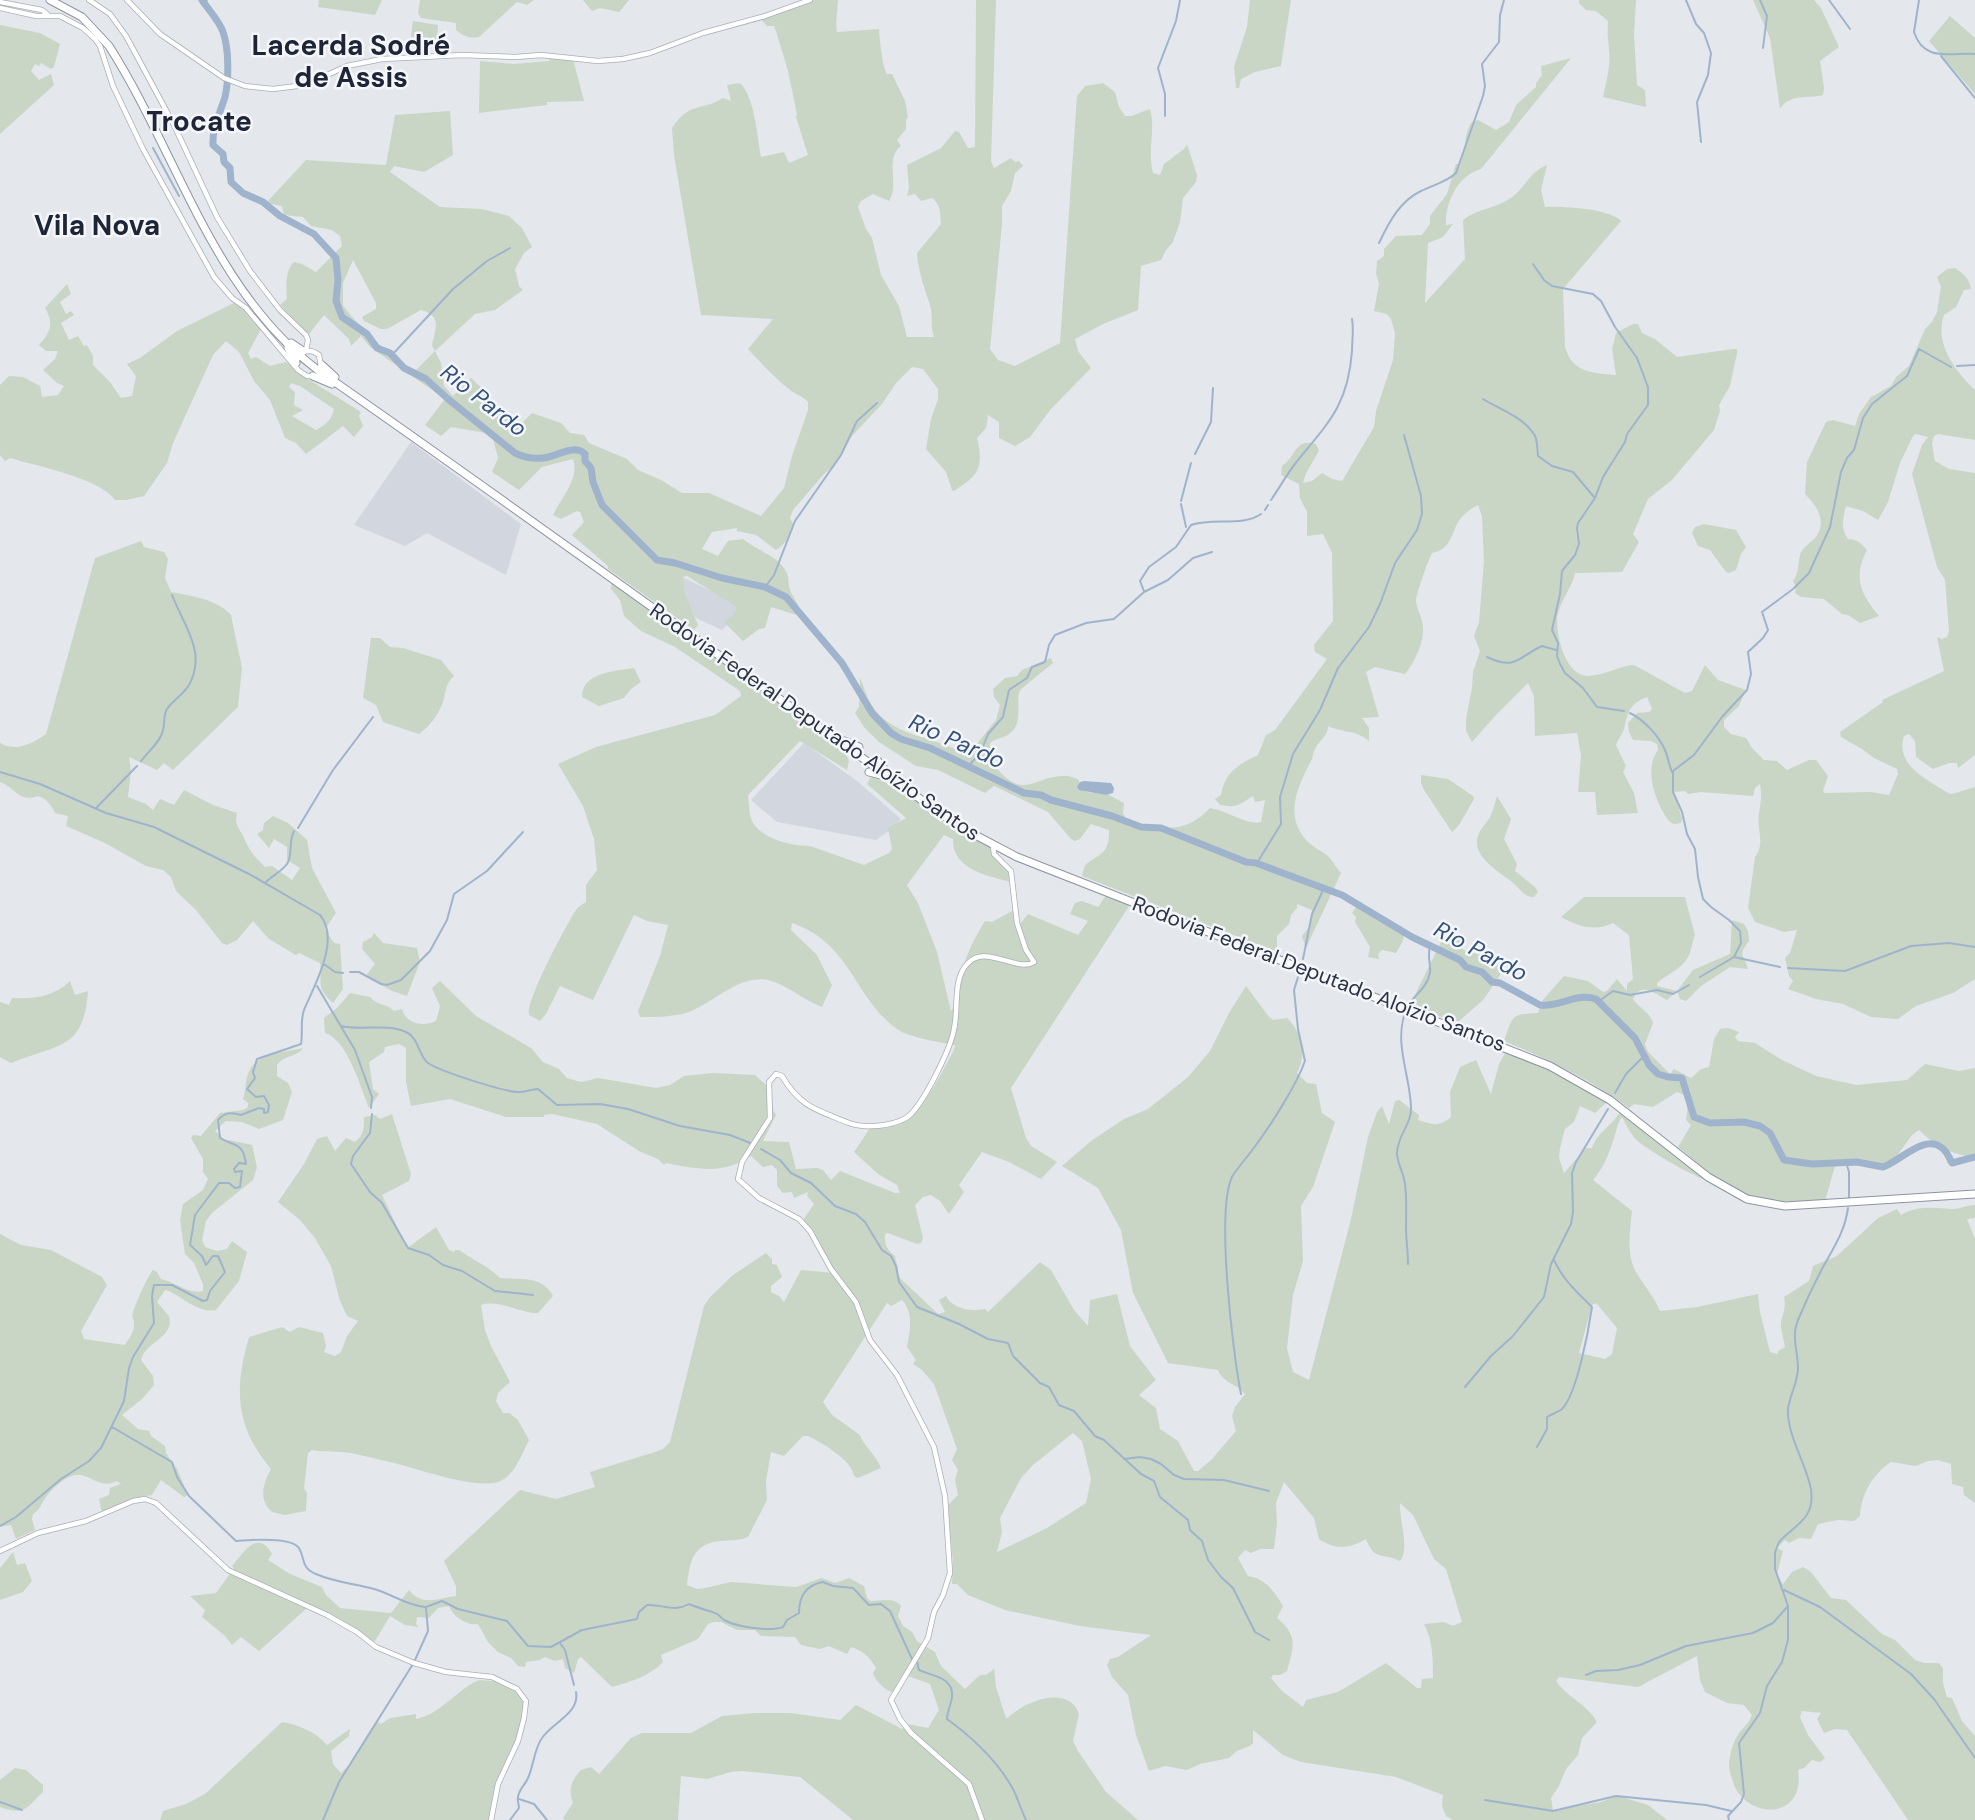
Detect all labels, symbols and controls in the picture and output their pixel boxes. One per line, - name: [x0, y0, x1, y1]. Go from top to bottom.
- district label: Lacerda Sodré de Assis: [252, 27, 450, 96]
- district label: Trocate: [146, 103, 252, 140]
- district label: Vila Nova: [34, 207, 160, 244]
- water label: Rio Pardo: [435, 357, 533, 443]
- street label: Rodovia Federal Deputado Aloízio Santos: [644, 597, 986, 847]
- water label: Rio Pardo: [904, 707, 1010, 775]
- street label: Rodovia Federal Deputado Aloízio Santos: [1129, 890, 1509, 1058]
- water label: Rio Pardo: [1429, 914, 1533, 988]

